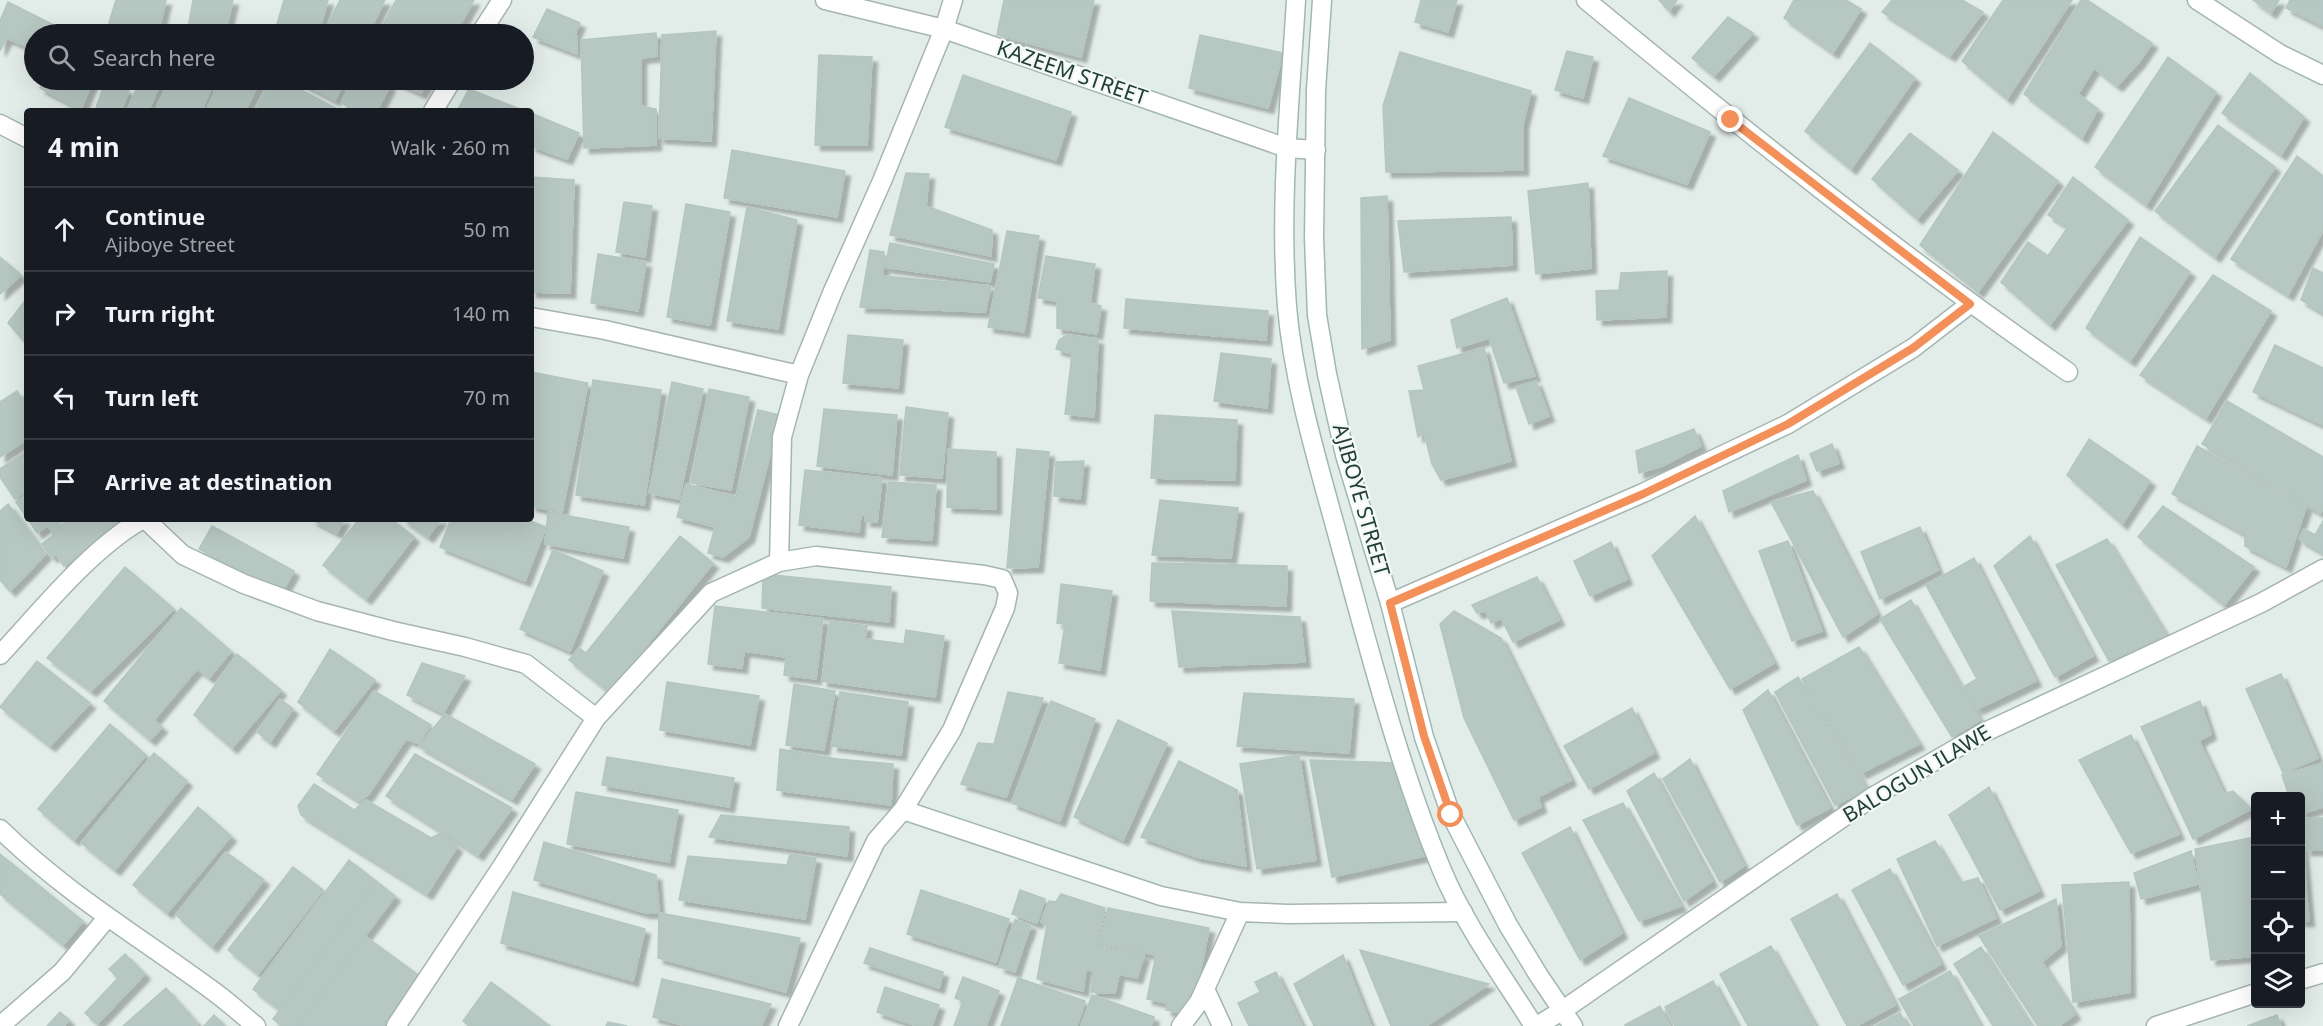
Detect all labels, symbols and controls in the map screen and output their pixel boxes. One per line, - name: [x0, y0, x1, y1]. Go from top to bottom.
- search box: [24, 24, 534, 90]
- street label: KAZEEM STREET: [993, 33, 1152, 111]
- icon: search: [45, 41, 78, 74]
- text: Search here: [93, 42, 215, 72]
- route end: [1717, 106, 1743, 132]
- text: 4 min: [48, 129, 120, 165]
- text: Walk · 260 m: [391, 134, 510, 161]
- text: Continue: [105, 201, 205, 231]
- icon: ahead: [48, 213, 81, 246]
- text: 50 m: [463, 216, 510, 243]
- text: Ajiboye Street: [105, 231, 235, 258]
- icon: right: [48, 297, 81, 330]
- text: Turn right: [105, 298, 215, 328]
- text: 140 m: [452, 300, 510, 327]
- icon: left: [48, 381, 81, 414]
- text: Turn left: [105, 382, 199, 412]
- text: 70 m: [463, 384, 510, 411]
- street label: AJIBOYE STREET: [1327, 420, 1397, 580]
- icon: arrive: [48, 465, 81, 498]
- text: Arrive at destination: [105, 466, 332, 496]
- street label: BALOGUN ILAWE: [1837, 718, 1996, 828]
- map controls: [2251, 792, 2305, 1008]
- button: +: [2251, 792, 2305, 846]
- route start: [1437, 801, 1463, 827]
- button: −: [2251, 846, 2305, 900]
- button: locate: [2251, 900, 2305, 954]
- button: layers: [2251, 954, 2305, 1008]

